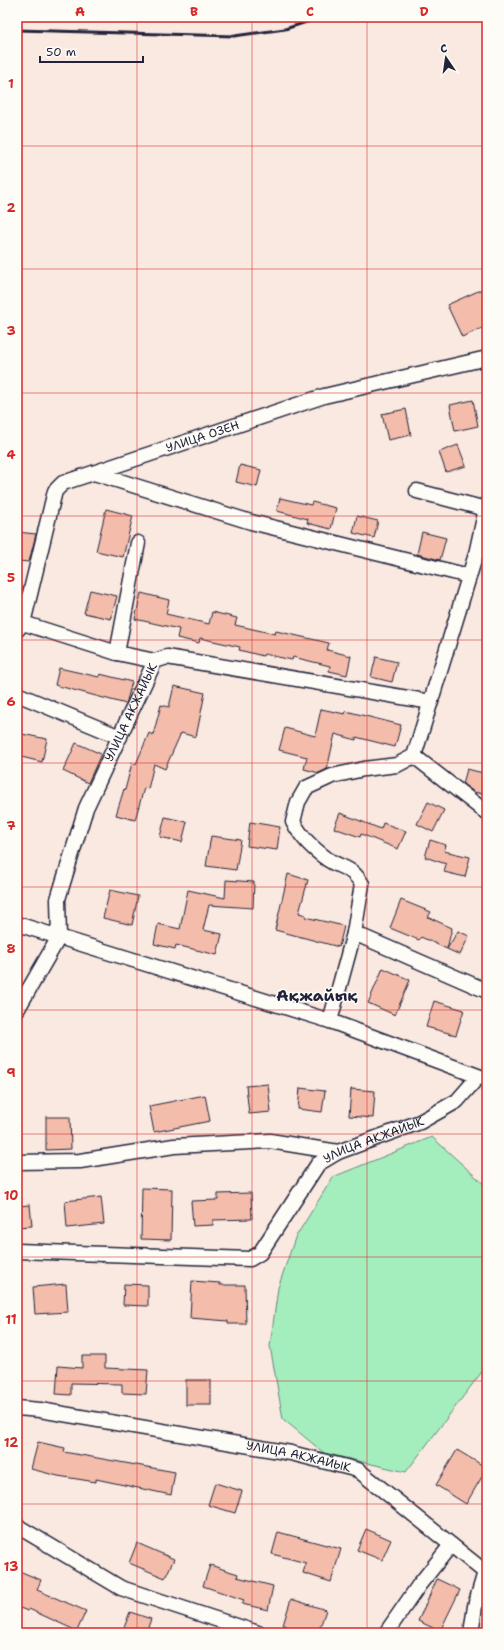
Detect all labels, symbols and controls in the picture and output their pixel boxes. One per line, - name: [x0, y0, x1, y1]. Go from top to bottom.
- text: A: [75, 3, 85, 20]
- text: B: [190, 3, 198, 20]
- text: C: [306, 3, 314, 20]
- text: D: [419, 3, 429, 20]
- scale bar: [40, 38, 143, 64]
- north arrow: [426, 38, 466, 78]
- text: С: [439, 41, 449, 57]
- text: 50 m: [46, 44, 76, 60]
- text: 1: [8, 75, 14, 92]
- text: 2: [6, 199, 16, 216]
- text: 3: [6, 322, 16, 339]
- street label: УЛИЦА ОЗЕН: [164, 417, 242, 456]
- text: 4: [6, 446, 16, 463]
- text: 5: [7, 569, 15, 586]
- street label: УЛИЦА АКЖАЙЫК: [101, 660, 161, 764]
- text: 6: [6, 693, 16, 710]
- text: 7: [6, 817, 16, 834]
- text: 8: [6, 940, 16, 957]
- district label: Ақжайық: [276, 985, 358, 1006]
- text: 9: [6, 1064, 16, 1081]
- street label: УЛИЦА АКЖАЙЫК: [320, 1113, 427, 1167]
- text: 10: [4, 1187, 18, 1204]
- text: 11: [5, 1311, 17, 1328]
- text: 12: [4, 1434, 18, 1451]
- street label: УЛИЦА АКЖАЙЫК: [245, 1437, 353, 1476]
- text: 13: [4, 1558, 18, 1575]

